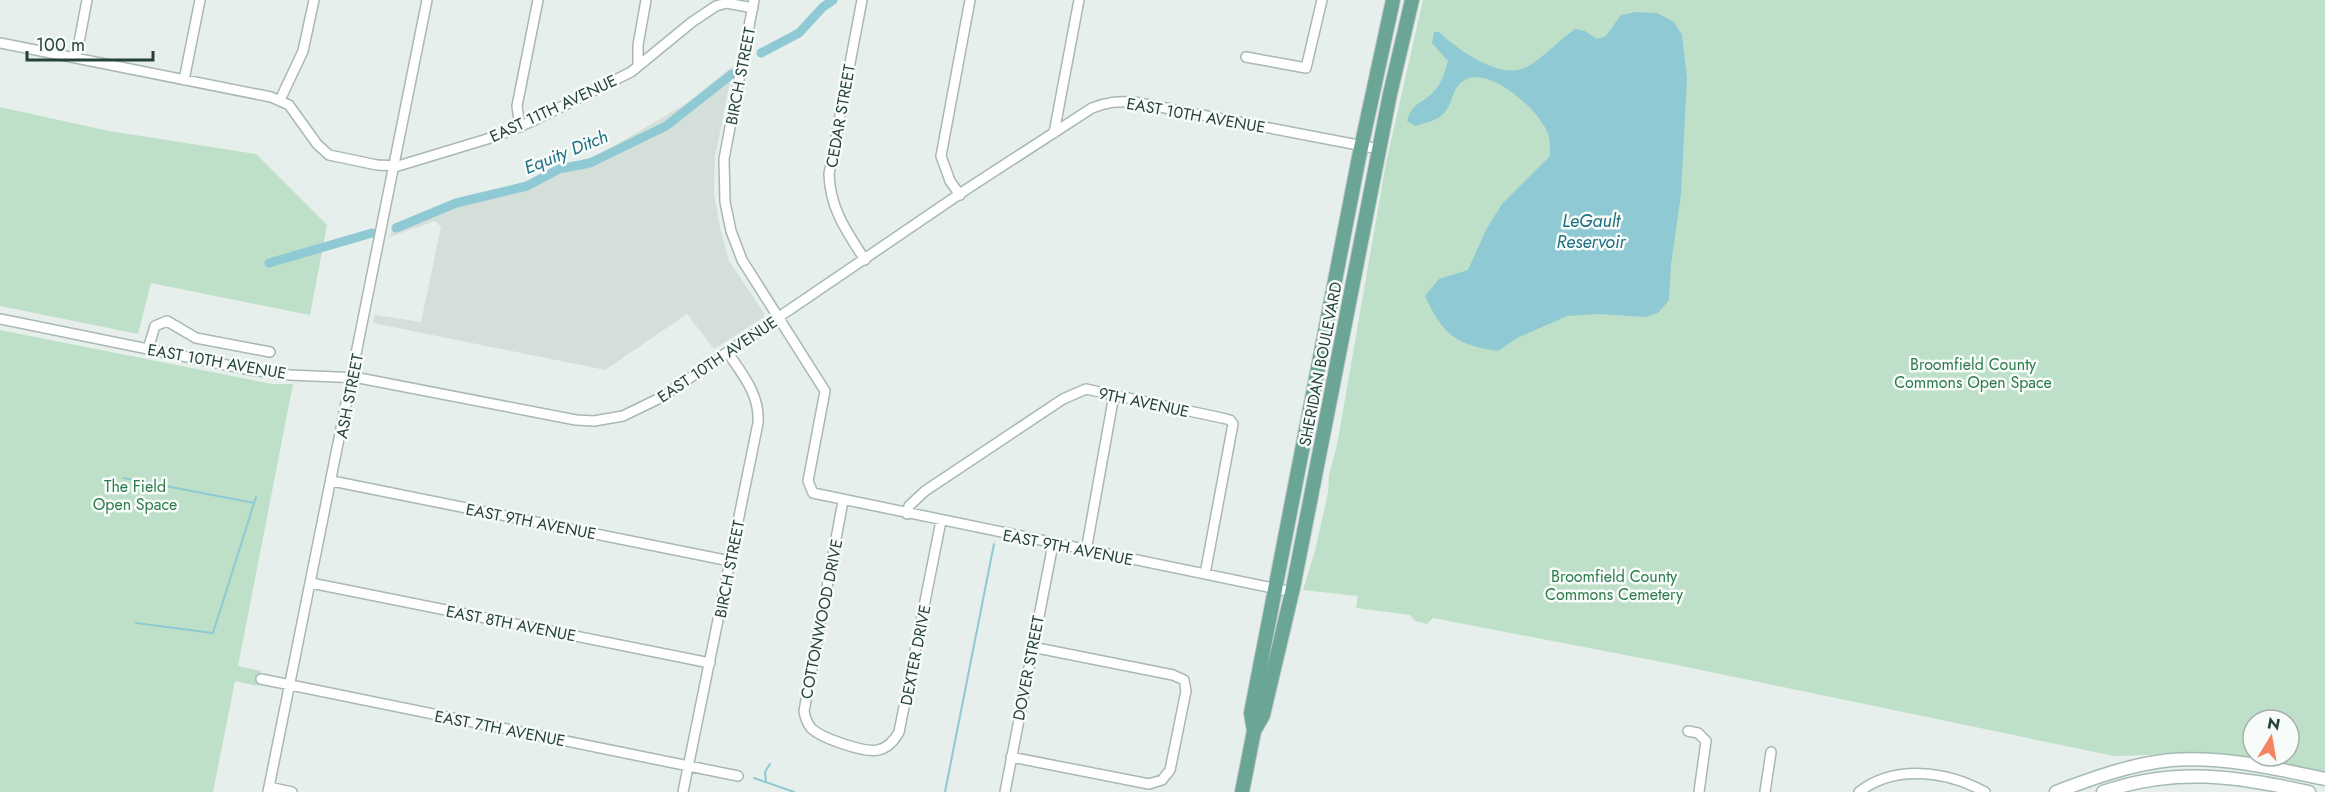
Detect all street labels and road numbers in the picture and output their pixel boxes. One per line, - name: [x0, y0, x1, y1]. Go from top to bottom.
- street label: BIRCH STREET: [720, 25, 761, 127]
- street label: CEDAR STREET: [820, 62, 861, 170]
- street label: EAST 11TH AVENUE: [486, 69, 621, 148]
- street label: EAST 10TH AVENUE: [1125, 92, 1267, 139]
- street label: SHERIDAN BOULEVARD: [1293, 280, 1348, 448]
- street label: EAST 10TH AVENUE: [653, 311, 782, 408]
- street label: EAST 10TH AVENUE: [146, 338, 288, 385]
- street label: ASH STREET: [330, 351, 369, 440]
- street label: 9TH AVENUE: [1097, 382, 1191, 423]
- street label: EAST 9TH AVENUE: [464, 498, 598, 545]
- street label: BIRCH STREET: [709, 518, 750, 620]
- street label: EAST 9TH AVENUE: [1001, 524, 1135, 571]
- street label: COTTONWOOD DRIVE: [795, 537, 848, 701]
- street label: EAST 8TH AVENUE: [444, 600, 578, 647]
- street label: DEXTER DRIVE: [894, 603, 937, 707]
- street label: DOVER STREET: [1007, 613, 1050, 723]
- street label: EAST 7TH AVENUE: [433, 705, 567, 752]

